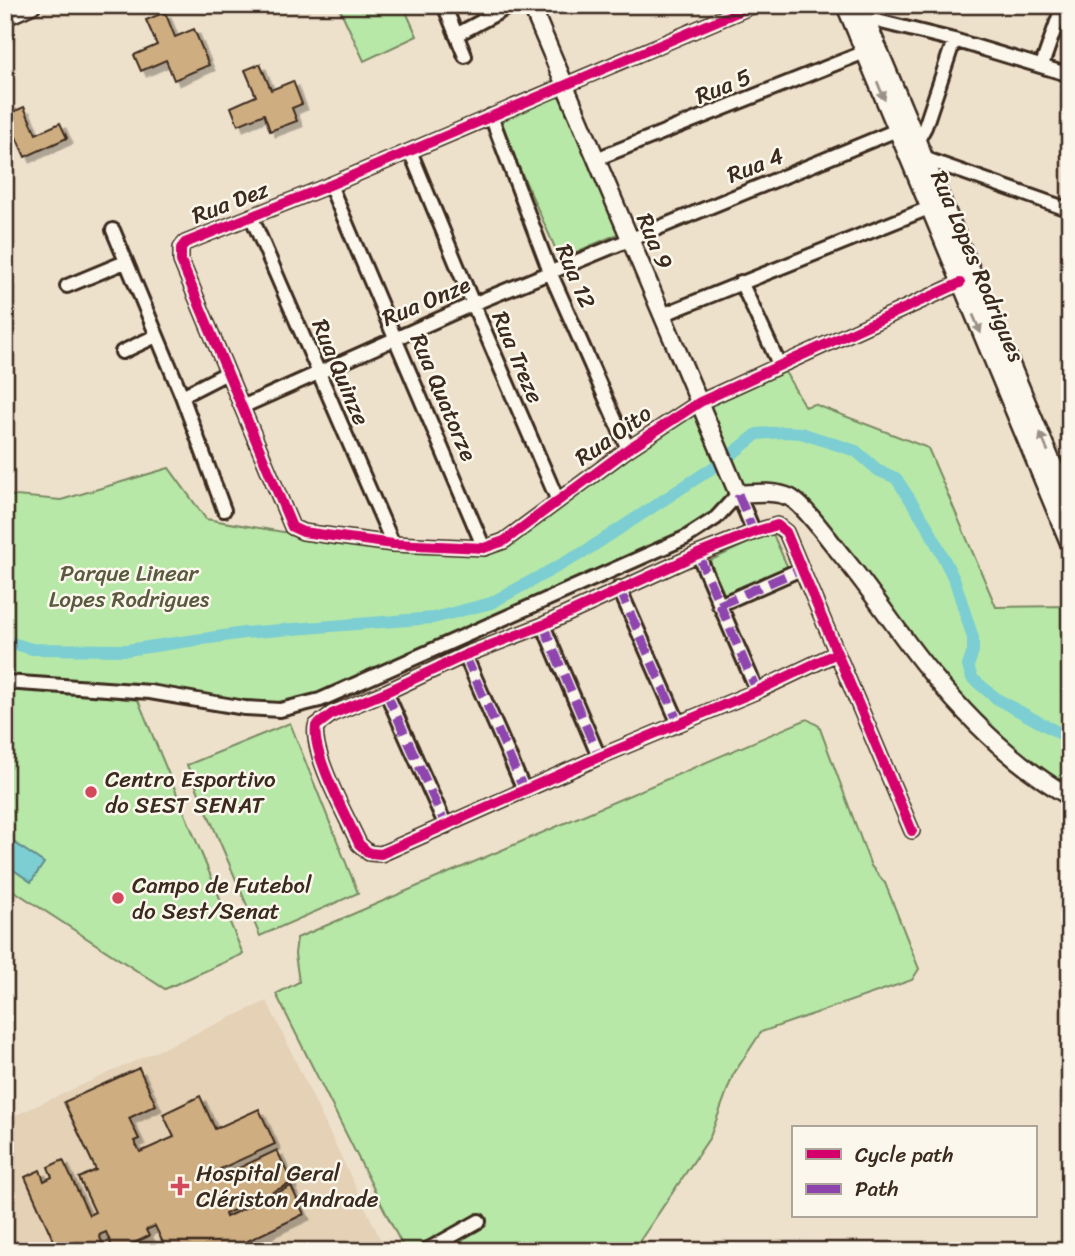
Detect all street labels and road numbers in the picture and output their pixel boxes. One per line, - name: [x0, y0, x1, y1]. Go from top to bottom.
- street label: Rua 5: [689, 57, 758, 116]
- street label: Rua 4: [721, 136, 790, 195]
- street label: Rua Lopes Rodrigues: [919, 164, 1037, 369]
- street label: Rua Dez: [186, 169, 276, 236]
- street label: Rua 9: [624, 207, 685, 276]
- street label: Rua 12: [544, 237, 607, 315]
- street label: Rua Onze: [375, 264, 477, 339]
- street label: Rua Treze: [480, 304, 555, 410]
- street label: Rua Quinze: [300, 312, 381, 432]
- street label: Rua Quatorze: [398, 327, 489, 468]
- street label: Rua Oito: [566, 394, 661, 477]

